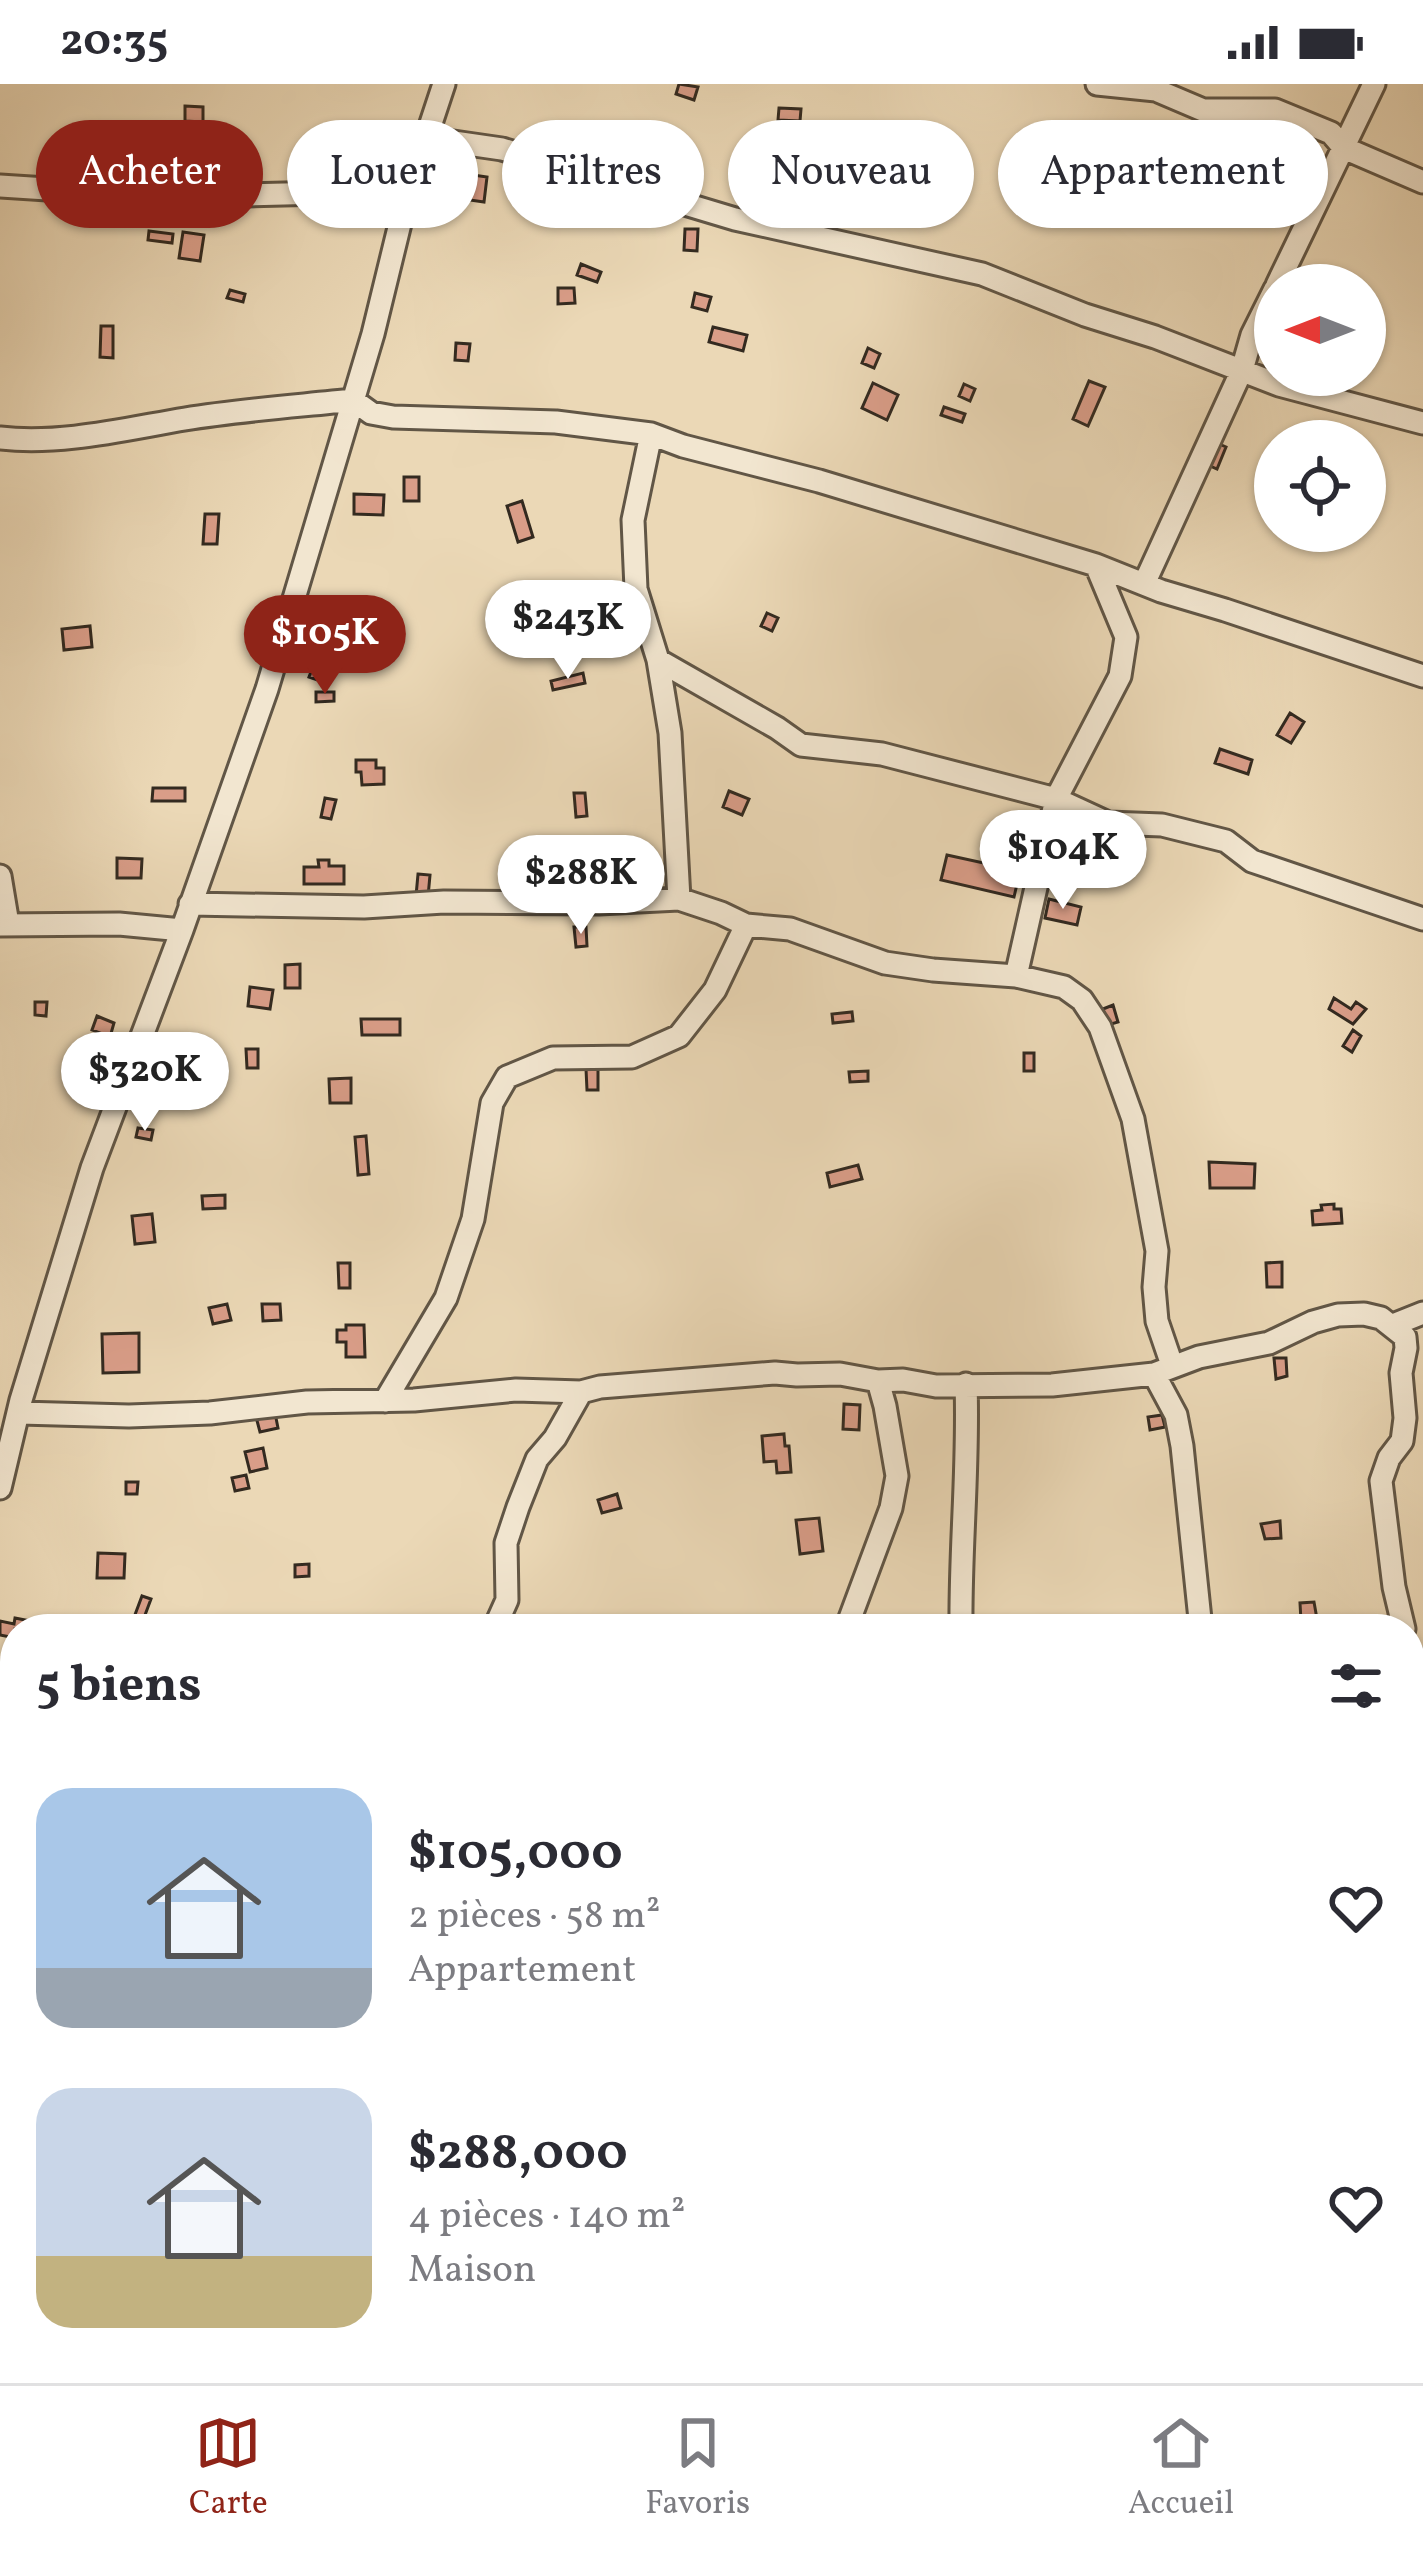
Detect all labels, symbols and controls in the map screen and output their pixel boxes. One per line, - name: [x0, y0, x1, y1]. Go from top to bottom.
- text: 20:35: [60, 11, 168, 74]
- chip: Acheter: [36, 120, 263, 228]
- chip: Louer: [287, 120, 478, 228]
- chip: Filtres: [502, 120, 704, 228]
- chip: Nouveau: [728, 120, 974, 228]
- chip: Appartement: [998, 120, 1328, 228]
- north arrow: [1254, 264, 1386, 396]
- map controls: [1254, 264, 1386, 552]
- button: locate: [1254, 420, 1386, 552]
- pin: $243K: [484, 580, 652, 682]
- text: $243K: [512, 592, 624, 646]
- pin: $105K: [241, 595, 409, 697]
- text: $105K: [271, 607, 379, 661]
- pin: $104K: [979, 810, 1147, 912]
- text: $104K: [1007, 822, 1119, 876]
- pin: $288K: [497, 835, 665, 937]
- text: $288K: [525, 847, 637, 901]
- pin: $320K: [61, 1032, 229, 1134]
- text: $320K: [88, 1044, 202, 1098]
- text: 5 biens: [36, 1651, 202, 1722]
- icon: filters: [1323, 1653, 1389, 1719]
- text: $105,000: [408, 1819, 623, 1890]
- icon: home: [132, 1836, 276, 1980]
- icon: heart: [1323, 1875, 1389, 1941]
- text: 2 pièces · 58 m²: [408, 1890, 661, 1944]
- text: Appartement: [408, 1944, 636, 1998]
- text: $288,000: [408, 2119, 628, 2190]
- icon: home: [132, 2136, 276, 2280]
- icon: heart: [1323, 2175, 1389, 2241]
- text: 4 pièces · 140 m²: [408, 2190, 685, 2244]
- text: Maison: [408, 2244, 536, 2298]
- tab: Carte: [189, 2410, 268, 2528]
- tab: Favoris: [645, 2410, 750, 2528]
- tab: Accueil: [1128, 2410, 1234, 2528]

